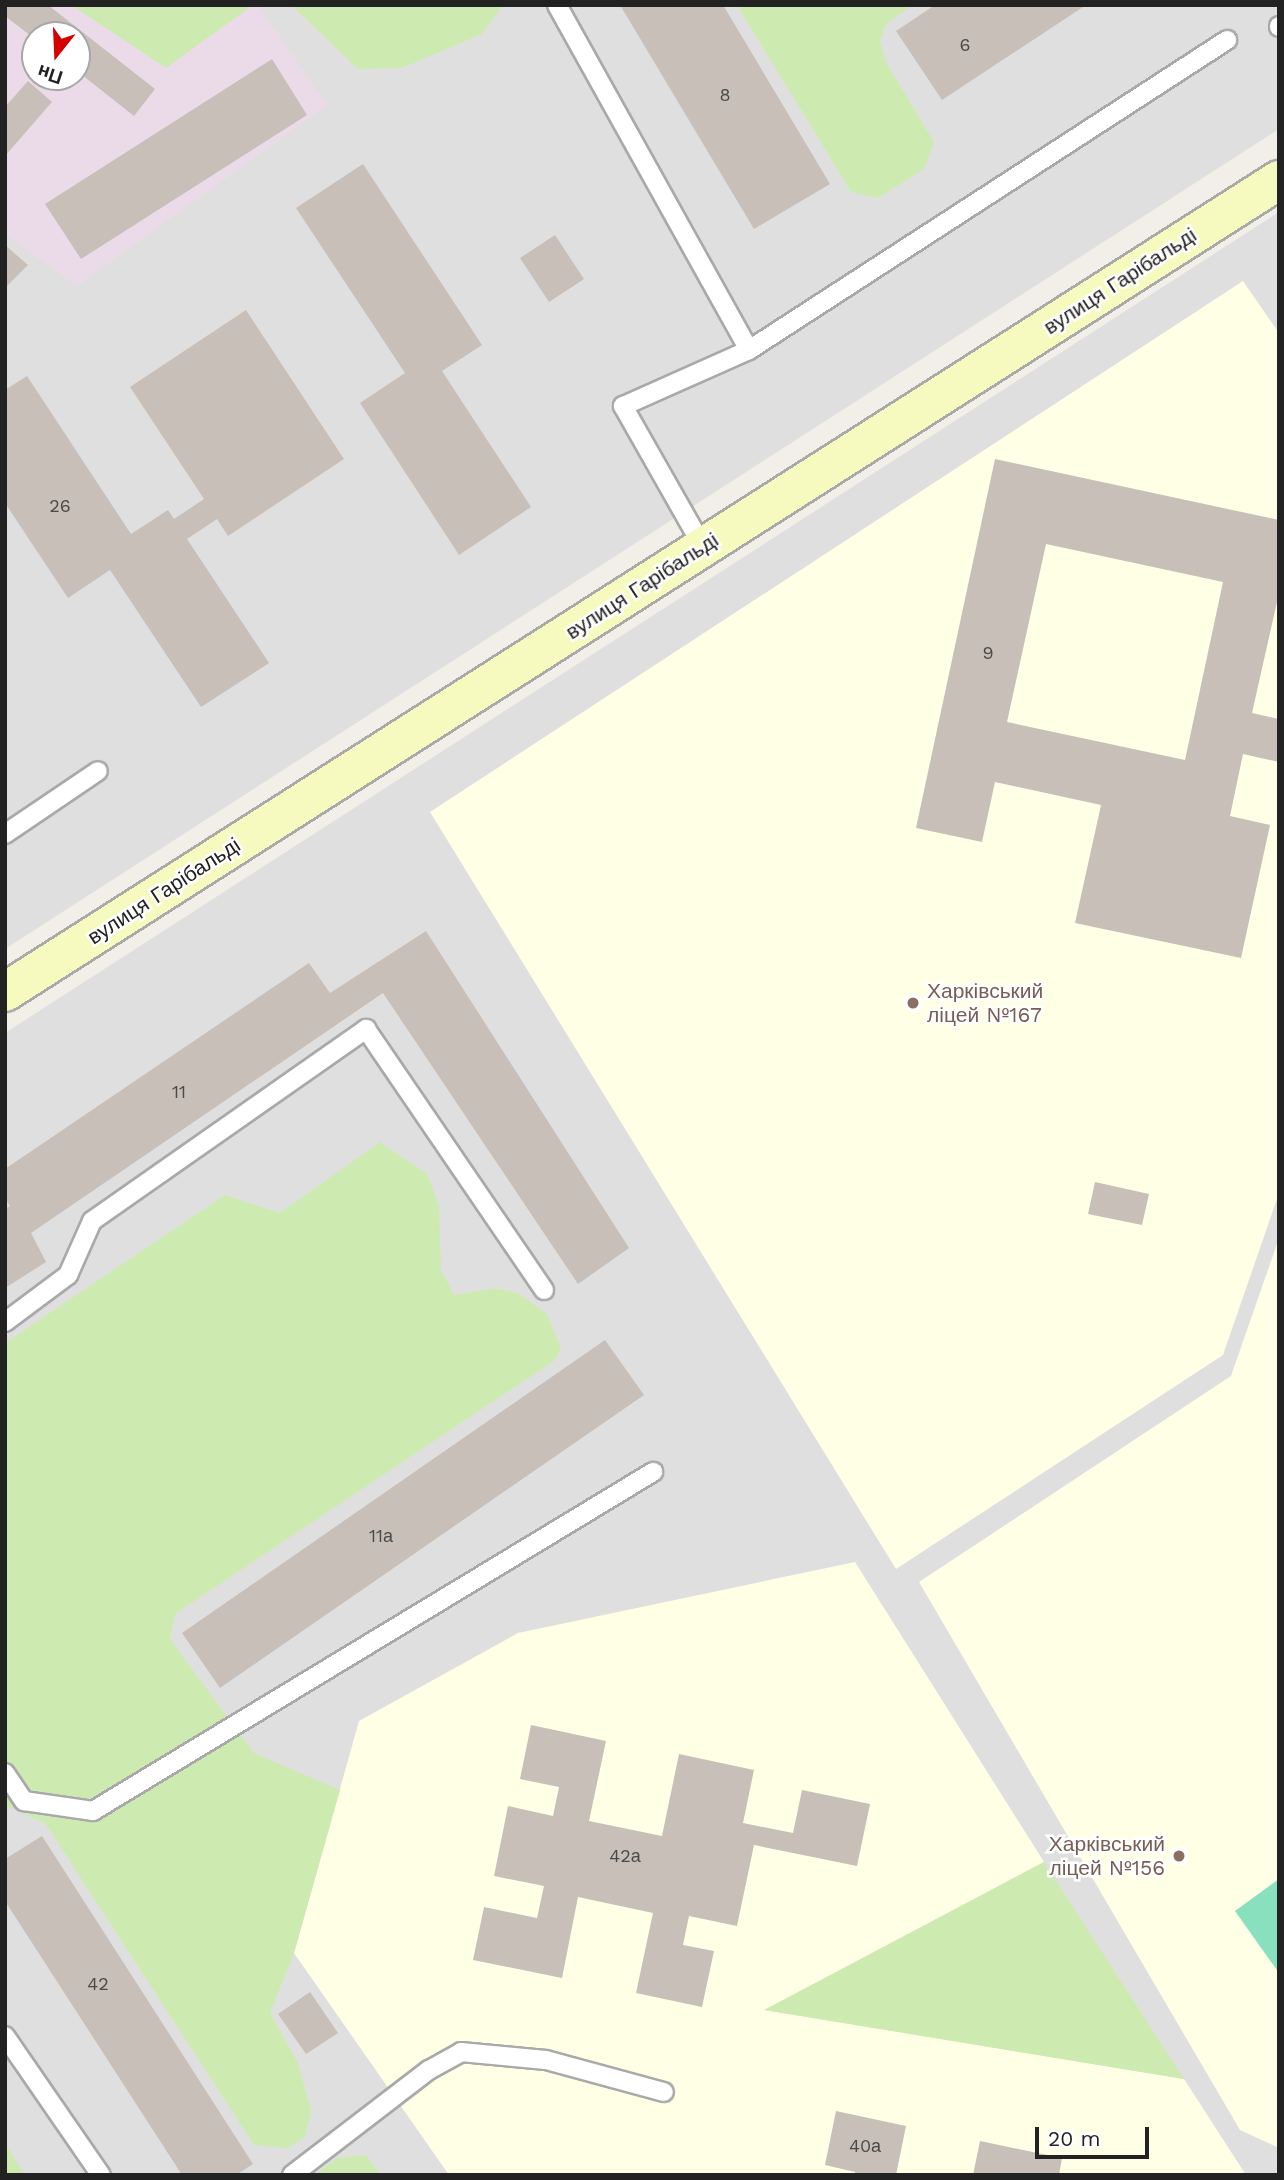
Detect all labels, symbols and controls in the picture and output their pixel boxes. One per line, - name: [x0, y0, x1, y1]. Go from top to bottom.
- north arrow: [21, 21, 91, 91]
- house number: 6: [960, 34, 970, 56]
- text: Пн: [34, 60, 65, 89]
- house number: 8: [719, 84, 731, 106]
- street label: вулиця Гарібальді: [1039, 222, 1201, 340]
- house number: 26: [49, 495, 71, 517]
- street label: вулиця Гарібальді: [561, 527, 723, 645]
- house number: 9: [982, 642, 994, 664]
- street label: вулиця Гарібальді: [83, 832, 245, 950]
- place label: Харківський ліцей №167: [927, 978, 1043, 1028]
- marker: Харківський ліцей №167: [905, 995, 921, 1011]
- house number: 11: [172, 1081, 186, 1103]
- house number: 11а: [369, 1525, 393, 1547]
- place label: Харківський ліцей №156: [1049, 1831, 1165, 1881]
- house number: 42а: [609, 1845, 641, 1867]
- marker: Харківський ліцей №156: [1171, 1848, 1187, 1864]
- house number: 42: [87, 1973, 109, 1995]
- scale bar: [1039, 2114, 1153, 2158]
- text: 20 m: [1048, 2126, 1100, 2151]
- house number: 40а: [849, 2135, 881, 2157]

